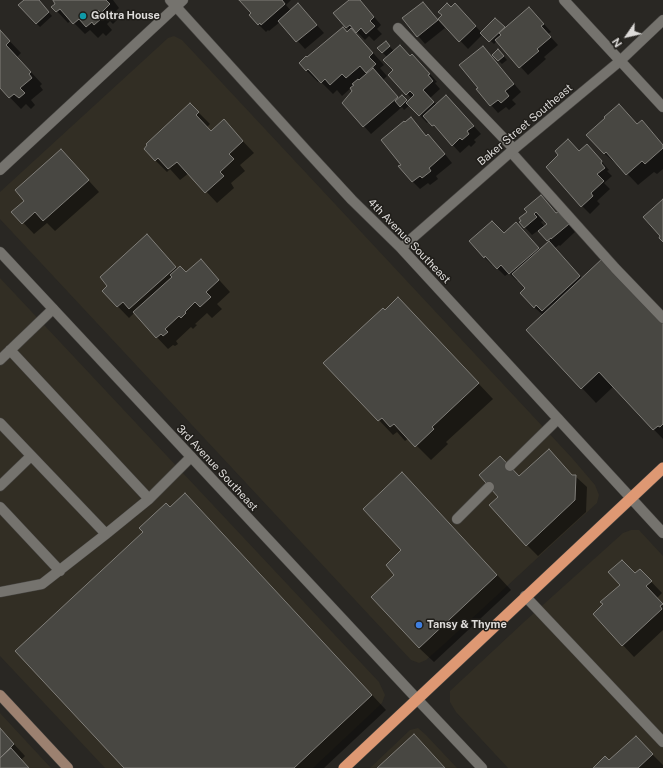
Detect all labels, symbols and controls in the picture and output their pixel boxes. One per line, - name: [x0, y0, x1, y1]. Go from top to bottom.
- place label: Goltra House: [91, 9, 160, 23]
- marker: Goltra House: [78, 11, 88, 21]
- north arrow: [607, 16, 647, 56]
- text: N: [610, 36, 624, 50]
- street label: Baker Street Southeast: [475, 81, 575, 169]
- street label: 4th Avenue Southeast: [365, 196, 453, 286]
- street label: 3rd Avenue Southeast: [174, 422, 260, 514]
- place label: Tansy & Thyme: [427, 618, 507, 632]
- marker: Tansy & Thyme: [414, 620, 424, 630]

